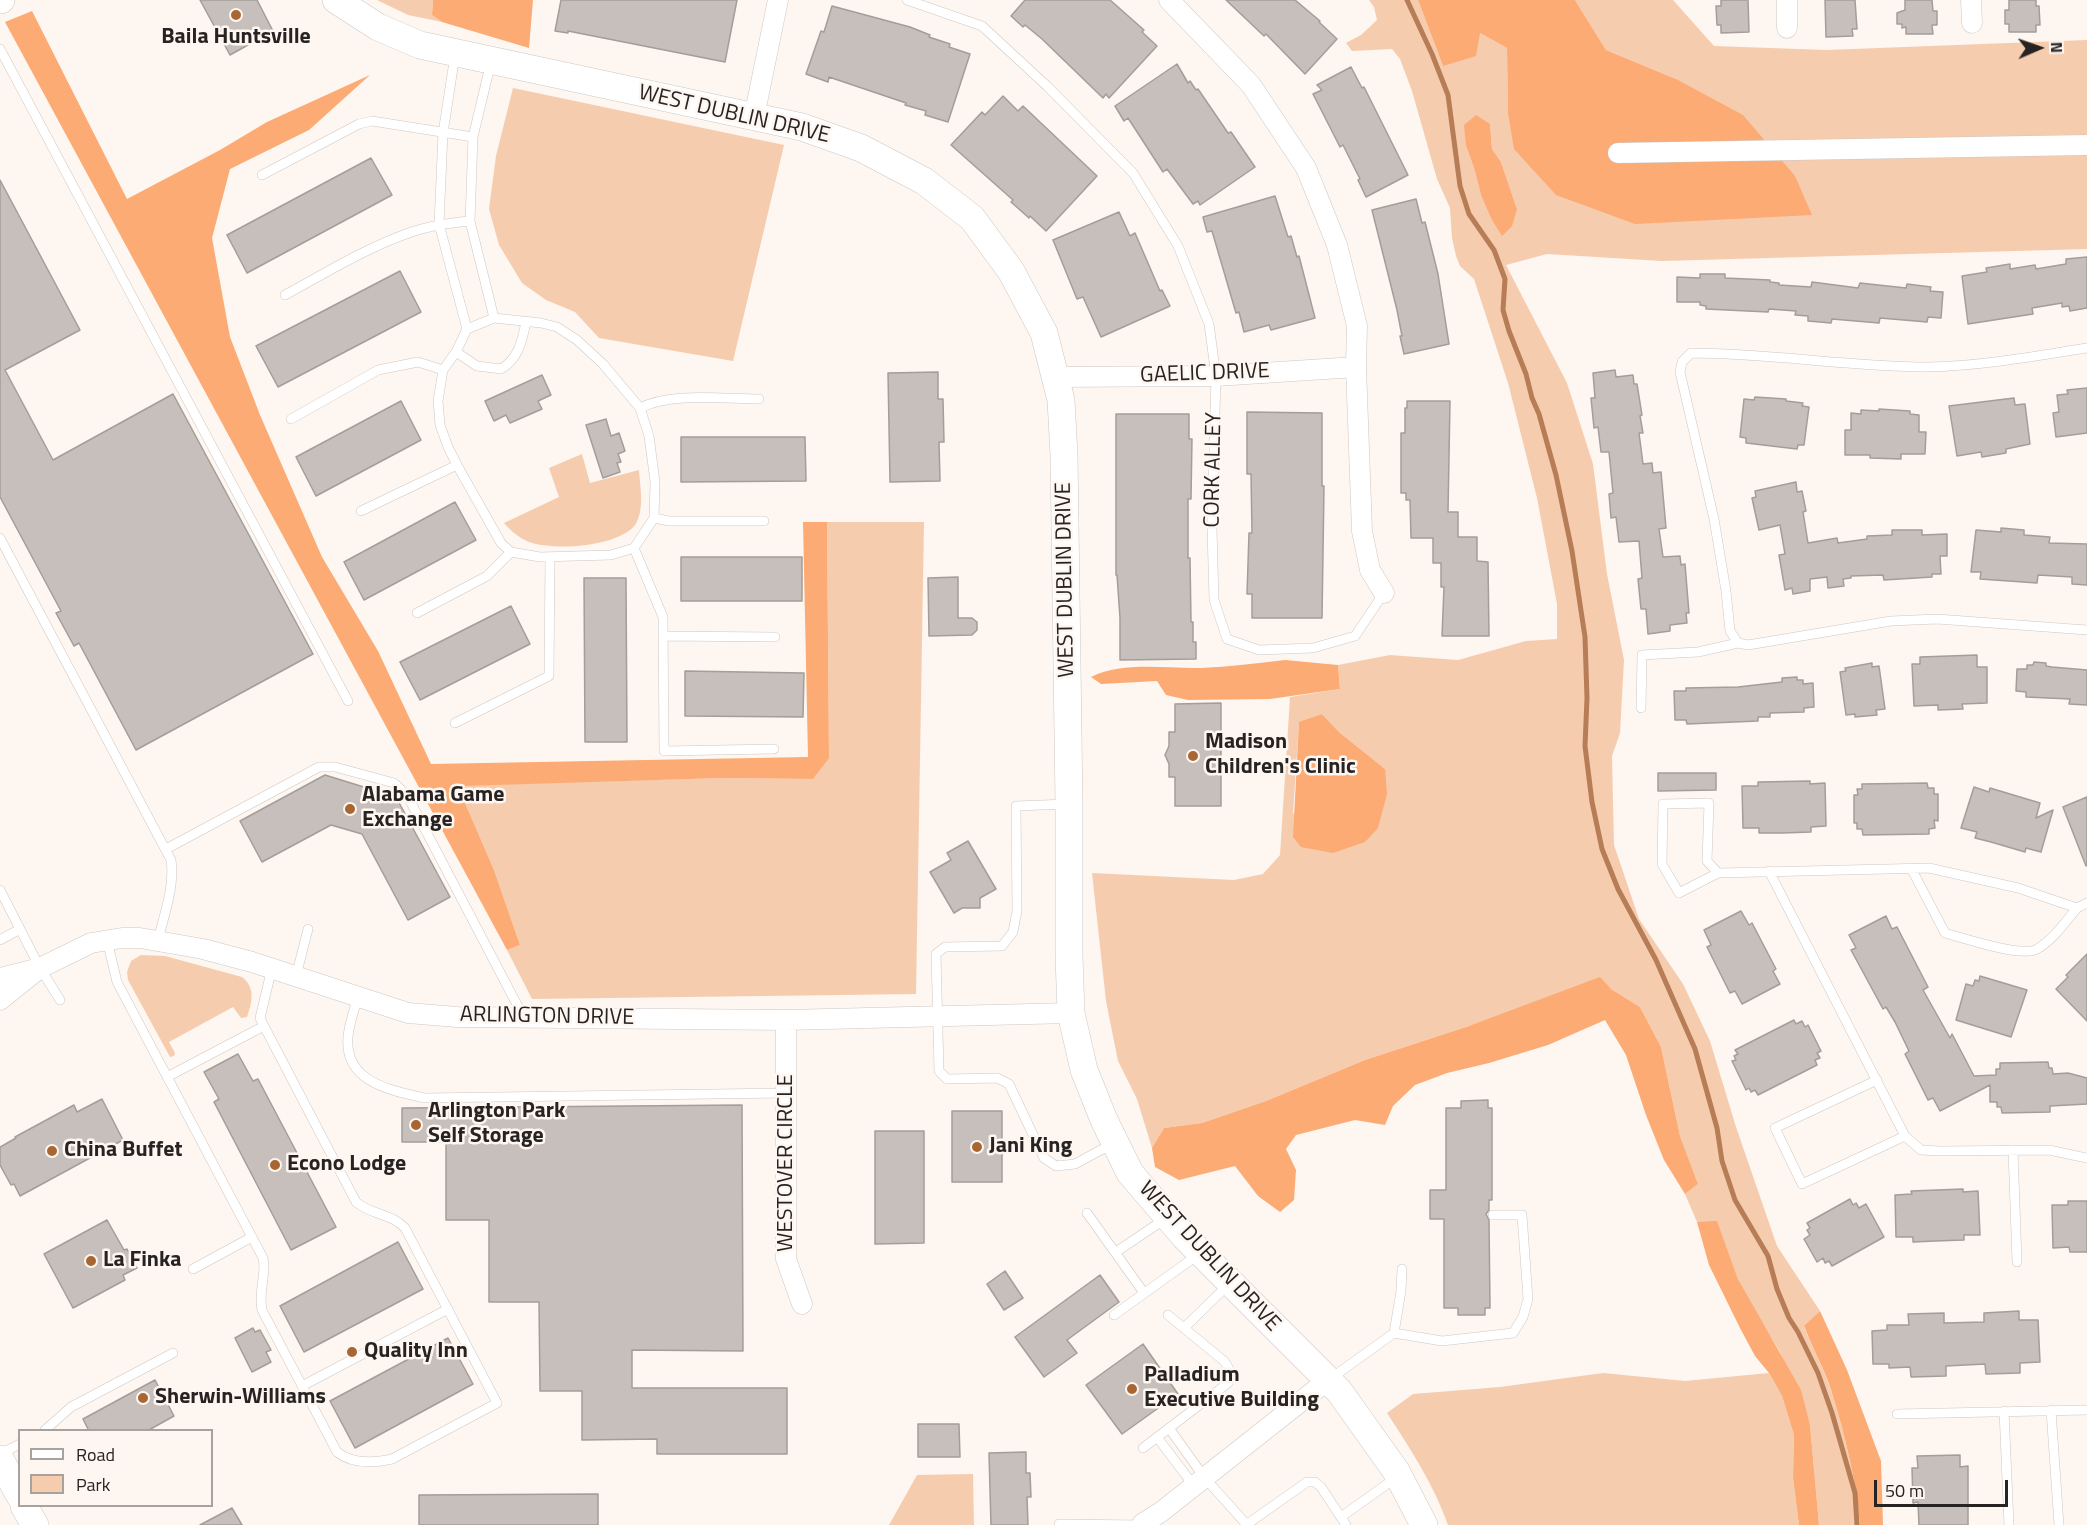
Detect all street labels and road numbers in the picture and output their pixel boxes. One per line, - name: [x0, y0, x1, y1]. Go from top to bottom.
- street label: WEST DUBLIN DRIVE: [636, 80, 832, 150]
- street label: GAELIC DRIVE: [1140, 359, 1270, 389]
- street label: CORK ALLEY: [1200, 412, 1228, 528]
- street label: WEST DUBLIN DRIVE: [1051, 482, 1081, 678]
- street label: ARLINGTON DRIVE: [460, 1002, 634, 1032]
- street label: WESTOVER CIRCLE: [774, 1074, 800, 1252]
- street label: WEST DUBLIN DRIVE: [1133, 1176, 1285, 1338]

